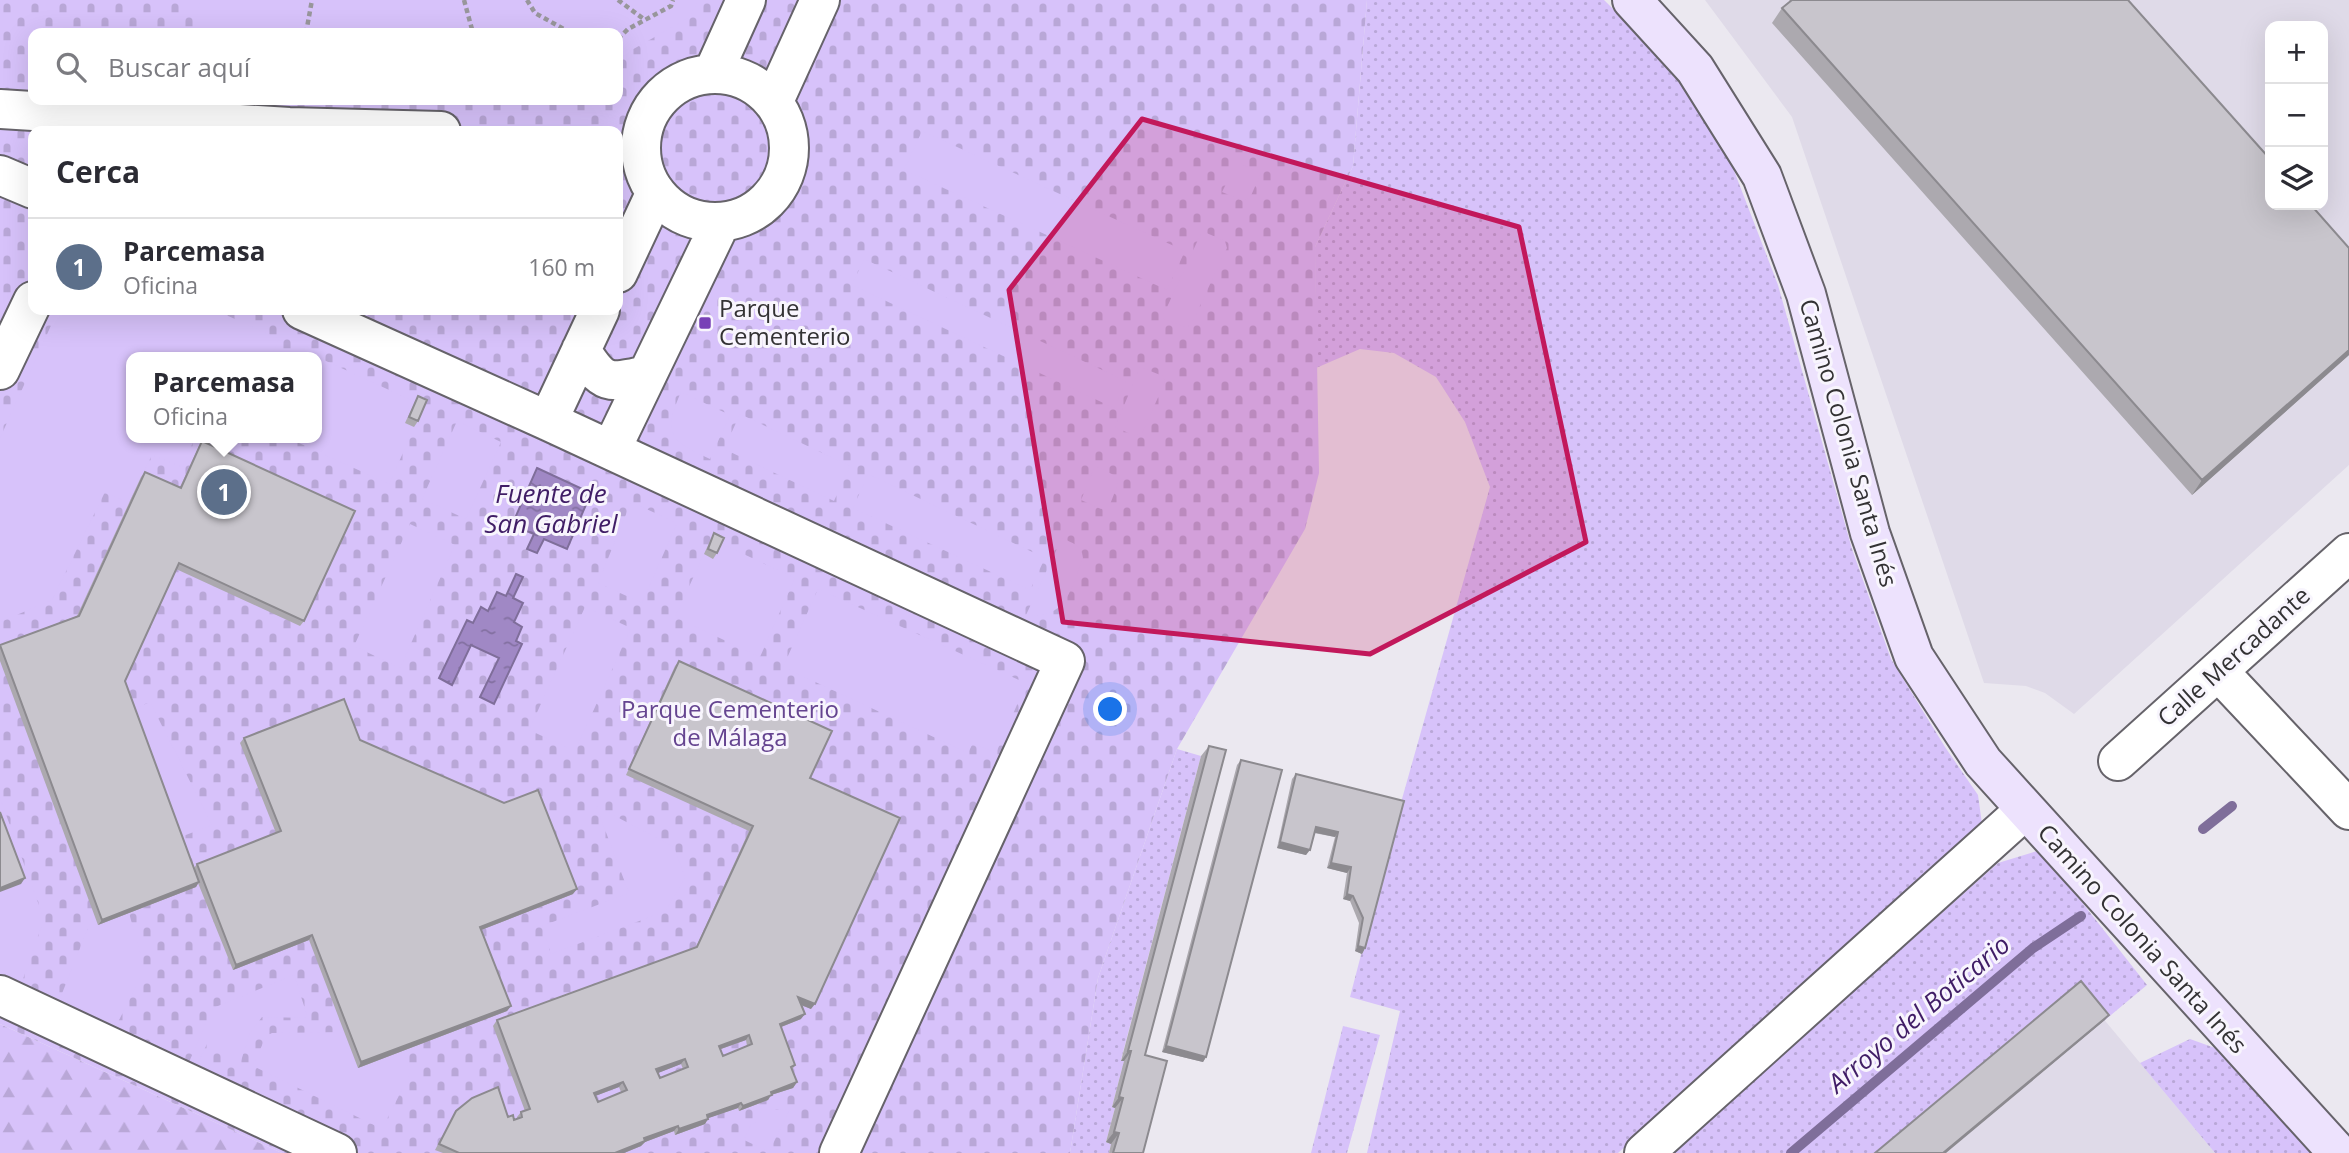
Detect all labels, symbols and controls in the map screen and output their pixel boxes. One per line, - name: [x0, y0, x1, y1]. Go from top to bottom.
- map controls: [2265, 21, 2328, 210]
- button: +: [2265, 21, 2328, 84]
- search box: [28, 28, 623, 105]
- icon: search: [52, 48, 90, 86]
- text: Buscar aquí: [108, 49, 250, 85]
- button: −: [2265, 84, 2328, 147]
- button: layers: [2265, 147, 2328, 210]
- text: Cerca: [56, 151, 140, 192]
- text: Parcemasa: [123, 233, 265, 269]
- text: 1: [72, 251, 86, 283]
- text: 160 m: [528, 251, 595, 283]
- text: Oficina: [123, 269, 198, 301]
- place label: Parque Cementerio: [719, 291, 850, 352]
- street label: Camino Colonia Santa Inés: [1792, 295, 1906, 590]
- marker: Parque Cementerio: [697, 315, 713, 331]
- popup: [126, 352, 322, 443]
- text: Parcemasa: [153, 364, 295, 400]
- text: Oficina: [153, 400, 228, 432]
- pin: 1: [201, 466, 247, 518]
- water label: Fuente de San Gabriel: [484, 475, 619, 541]
- street label: Calle Mercadante: [2150, 578, 2316, 733]
- park label: Parque Cementerio de Málaga: [621, 692, 839, 753]
- your location: [1093, 692, 1127, 726]
- street label: Camino Colonia Santa Inés: [2031, 816, 2255, 1060]
- water label: Arroyo del Boticario: [1818, 926, 2017, 1102]

